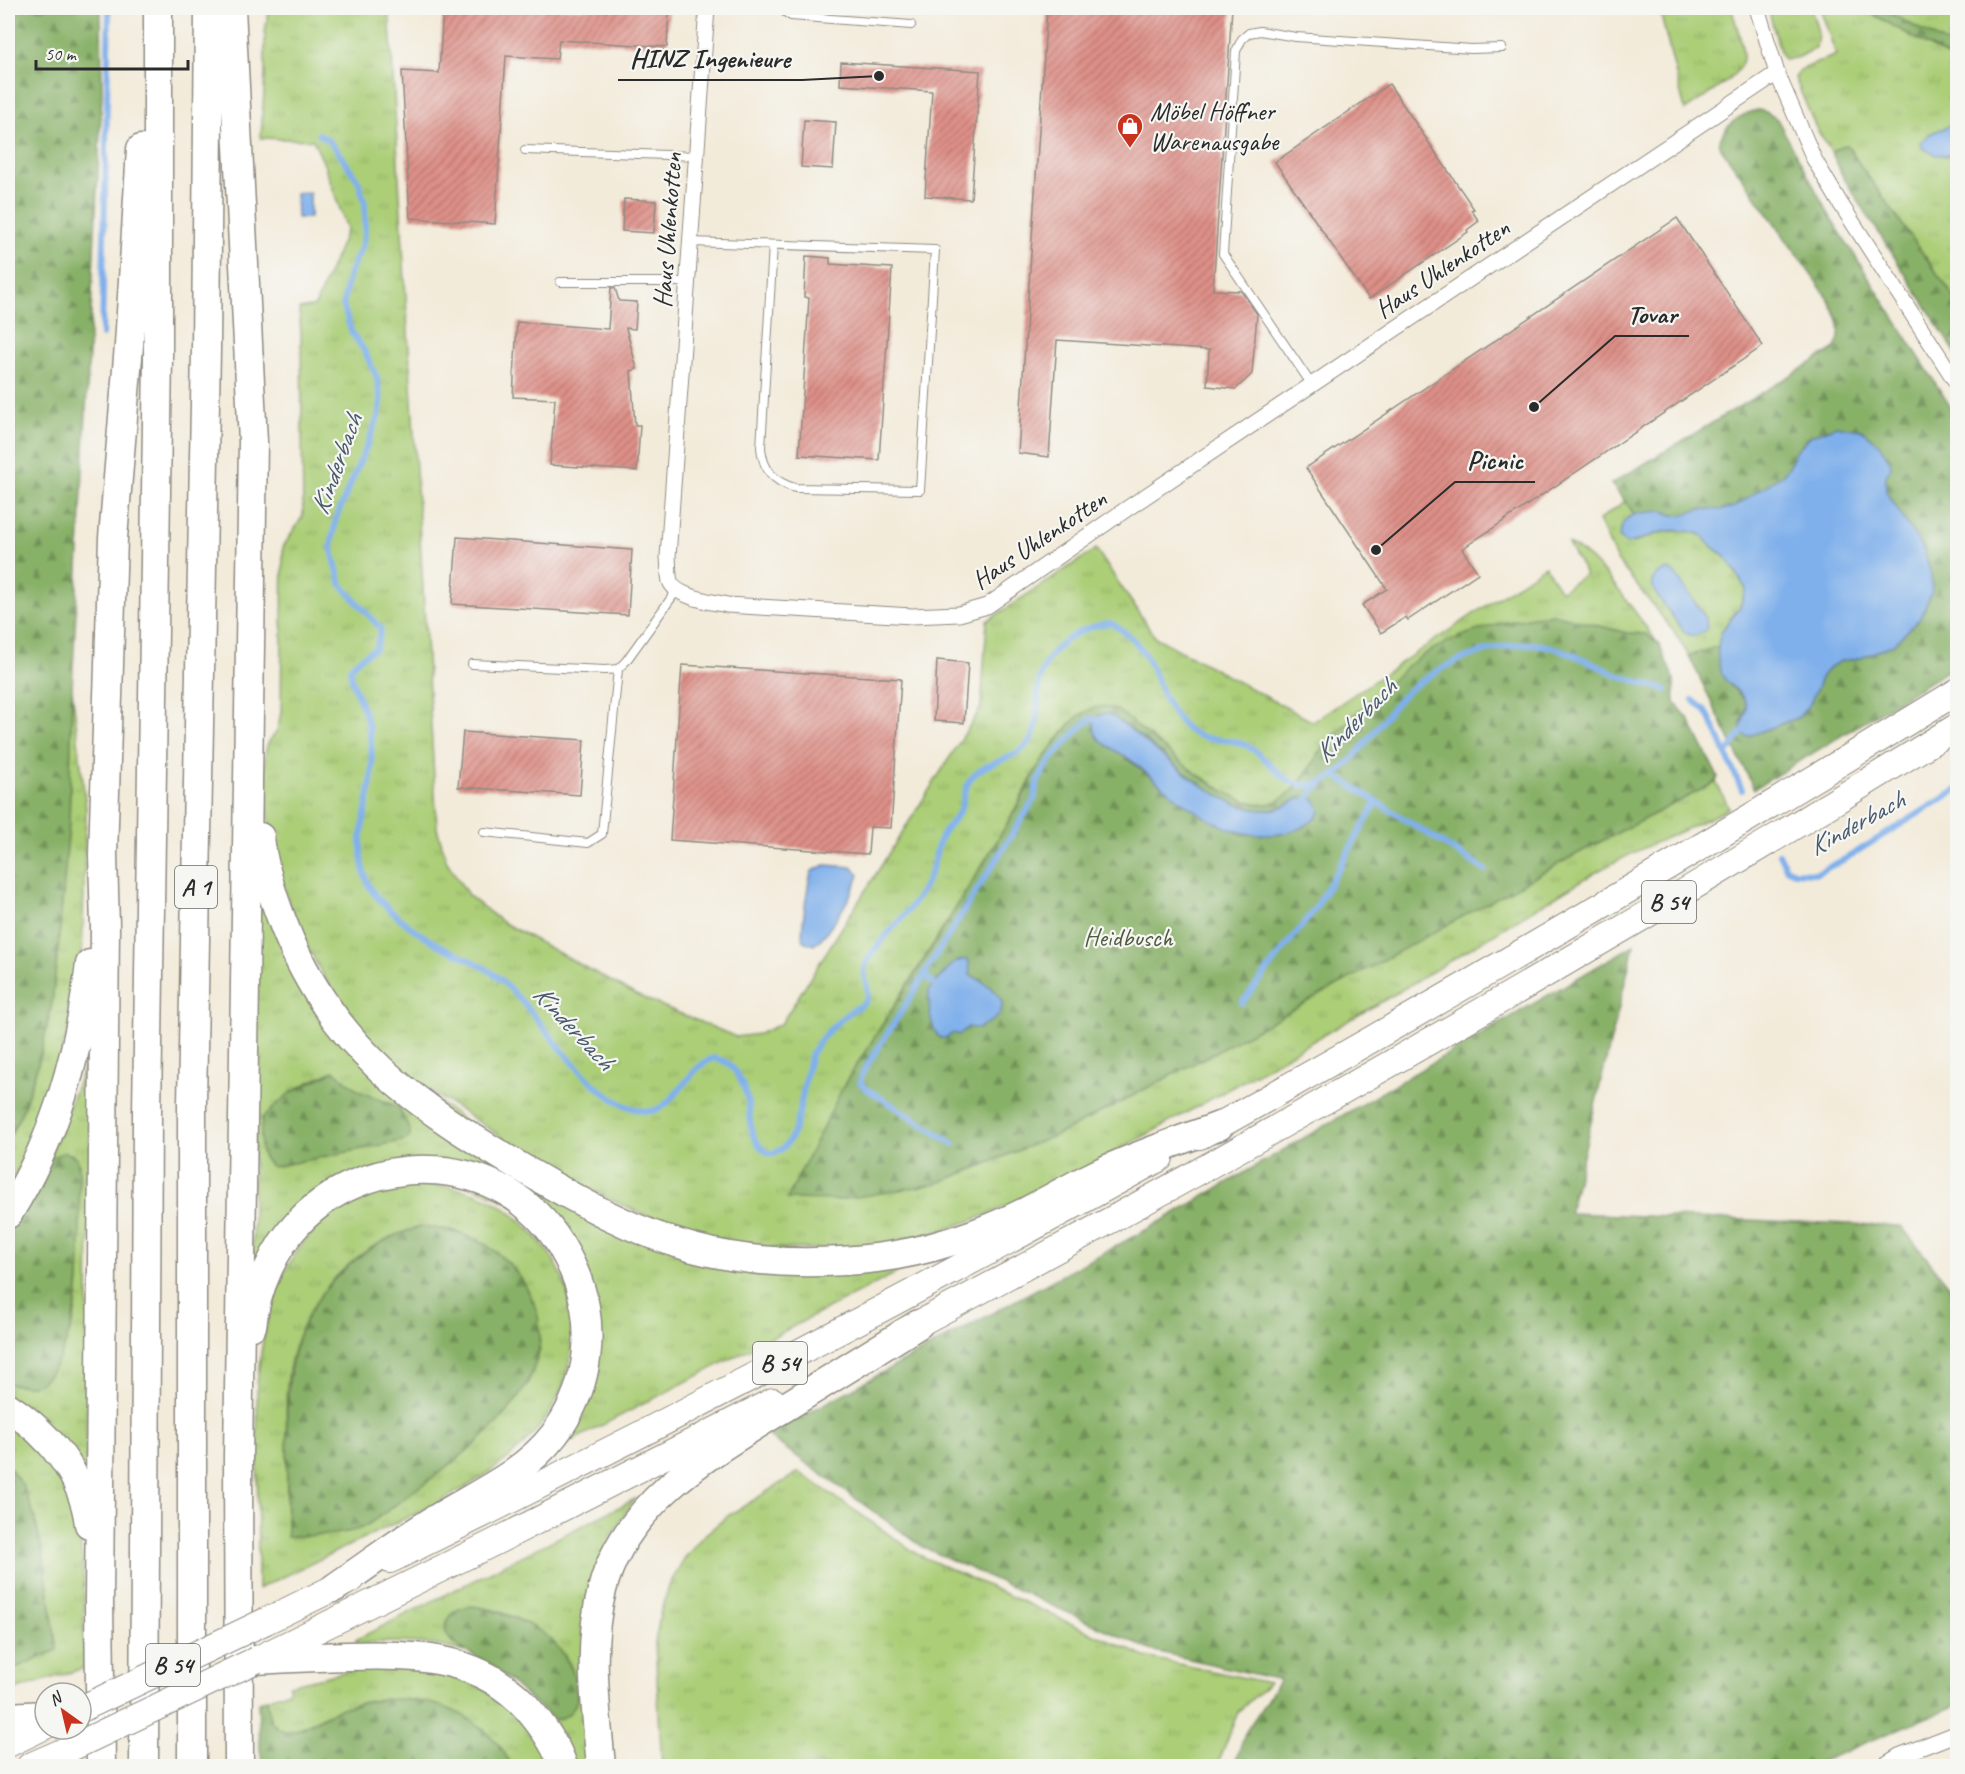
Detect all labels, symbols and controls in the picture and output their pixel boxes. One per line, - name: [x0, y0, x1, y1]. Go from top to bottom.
- scale bar: [36, 33, 188, 71]
- callout: HINZ Ingenieure: [618, 35, 802, 80]
- text: HINZ Ingenieure: [630, 41, 792, 75]
- text: 50 m: [45, 43, 78, 65]
- place label: Möbel Höffner Warenausgabe: [1150, 95, 1280, 158]
- shop icon: Möbel Höffner Warenausgabe: [1115, 111, 1145, 149]
- street label: Haus Uhlenkotten: [646, 151, 689, 309]
- street label: Haus Uhlenkotten: [1369, 211, 1516, 326]
- callout: Tovar: [1615, 291, 1689, 336]
- text: Tovar: [1627, 297, 1680, 331]
- water label: Kinderbach: [302, 407, 370, 519]
- callout: Picnic: [1455, 437, 1535, 482]
- text: Picnic: [1467, 443, 1524, 477]
- street label: Haus Uhlenkotten: [966, 482, 1113, 597]
- water label: Kinderbach: [1306, 669, 1405, 769]
- water label: Kinderbach: [1802, 782, 1911, 863]
- road number: A 1: [175, 866, 217, 908]
- road number: B 54: [1642, 881, 1696, 923]
- park label: Heidbusch: [1084, 921, 1174, 954]
- water label: Kinderbach: [526, 977, 623, 1078]
- road number: B 54: [753, 1342, 807, 1384]
- road number: B 54: [146, 1644, 200, 1686]
- north arrow: [33, 1681, 93, 1741]
- text: N: [45, 1687, 67, 1710]

